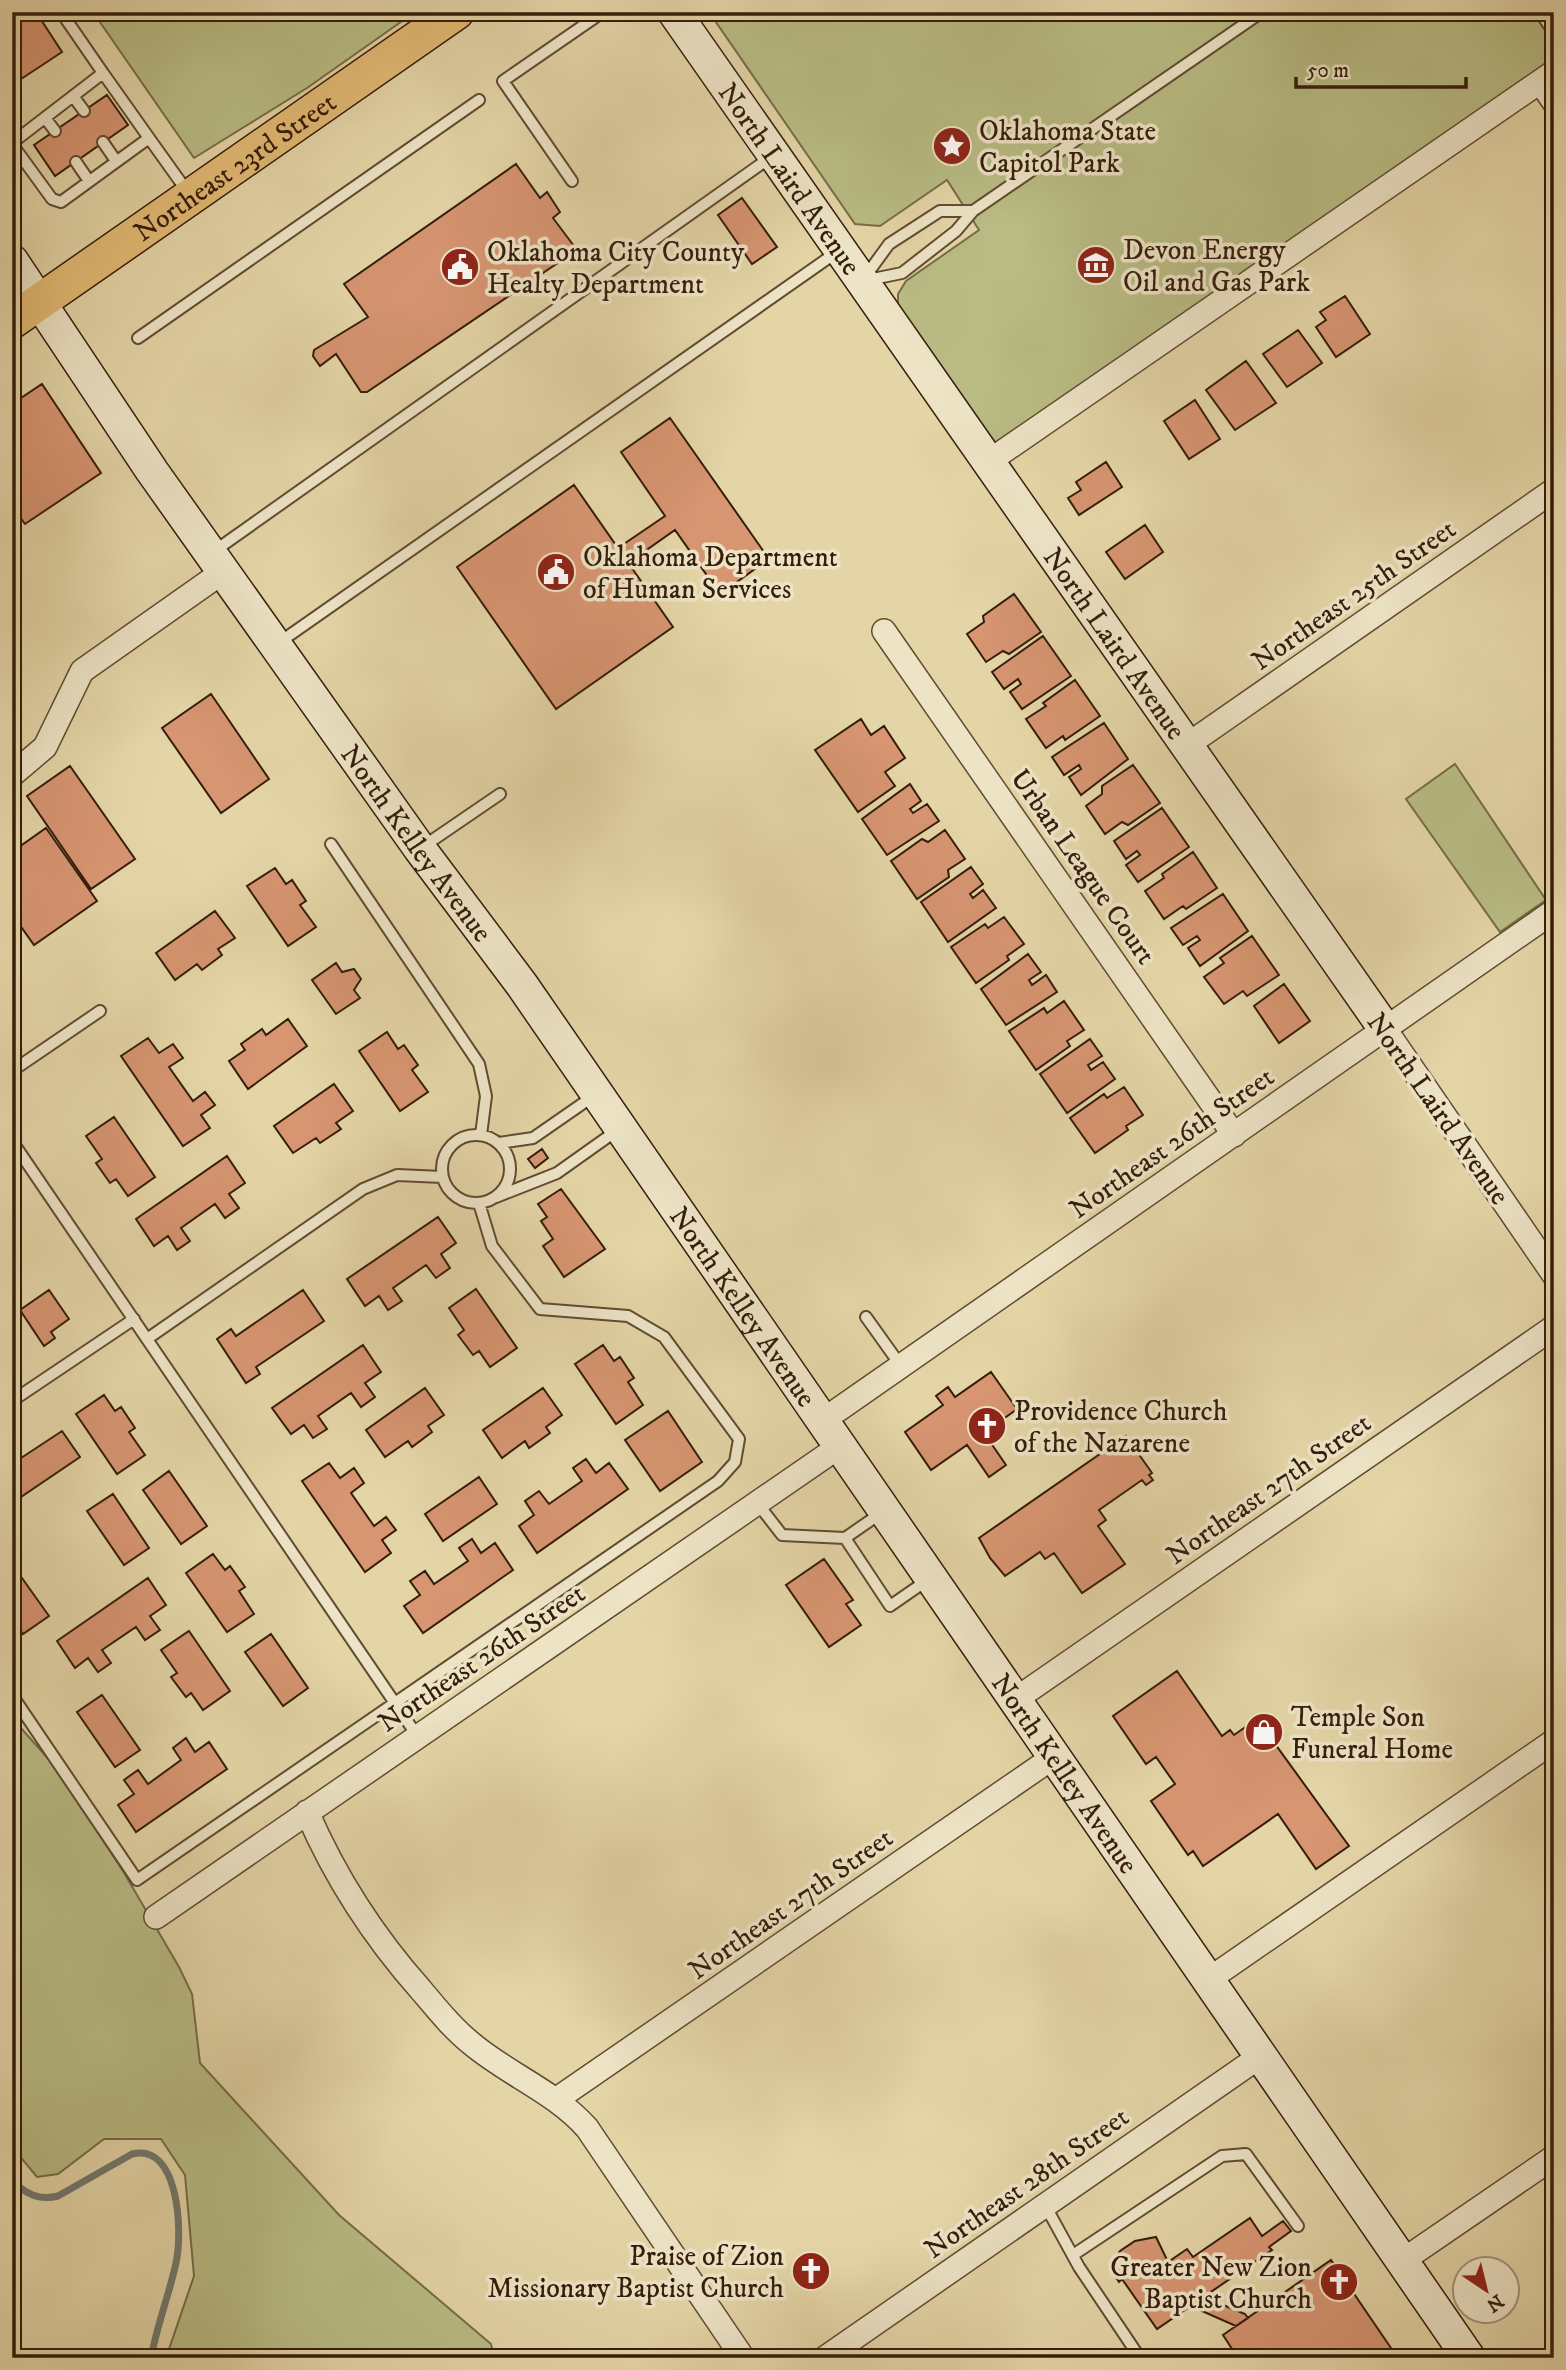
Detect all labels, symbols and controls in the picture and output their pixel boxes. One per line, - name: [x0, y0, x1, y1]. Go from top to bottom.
- scale bar: [1296, 46, 1466, 90]
- text: 50 m: [1307, 58, 1349, 84]
- street label: North Laird Avenue: [710, 76, 868, 282]
- street label: Northeast 23rd Street: [127, 85, 343, 250]
- place label: Oklahoma State Capitol Park: [979, 114, 1156, 181]
- place icon: Oklahoma State Capitol Park: [931, 125, 973, 167]
- place label: Devon Energy Oil and Gas Park: [1123, 233, 1310, 300]
- place label: Oklahoma City County Healty Department: [487, 235, 745, 302]
- museum icon: Devon Energy Oil and Gas Park: [1075, 244, 1117, 286]
- public building icon: Oklahoma City County Healty Department: [439, 246, 481, 288]
- street label: Northeast 25th Street: [1245, 512, 1463, 679]
- place label: Oklahoma Department of Human Services: [583, 540, 838, 607]
- street label: North Laird Avenue: [1035, 541, 1193, 747]
- public building icon: Oklahoma Department of Human Services: [535, 551, 577, 593]
- street label: North Kelley Avenue: [333, 738, 499, 949]
- street label: Urban League Court: [1002, 762, 1163, 971]
- street label: North Laird Avenue: [1359, 1006, 1517, 1212]
- street label: Northeast 26th Street: [1063, 1059, 1281, 1227]
- street label: North Kelley Avenue: [661, 1200, 824, 1414]
- place label: Providence Church of the Nazarene: [1014, 1394, 1228, 1461]
- church icon: Providence Church of the Nazarene: [966, 1405, 1008, 1447]
- street label: Northeast 27th Street: [1160, 1406, 1378, 1573]
- street label: Northeast 26th Street: [372, 1576, 592, 1740]
- street label: North Kelley Avenue: [983, 1667, 1146, 1881]
- place label: Temple Son Funeral Home: [1291, 1700, 1453, 1767]
- shop icon: Temple Son Funeral Home: [1243, 1711, 1285, 1753]
- street label: Northeast 27th Street: [682, 1821, 900, 1988]
- street label: Northeast 28th Street: [918, 2100, 1136, 2267]
- place label: Praise of Zion Missionary Baptist Church: [488, 2239, 784, 2306]
- church icon: Praise of Zion Missionary Baptist Church: [790, 2250, 832, 2292]
- place label: Greater New Zion Baptist Church: [1110, 2250, 1312, 2317]
- north arrow: [1450, 2254, 1520, 2324]
- church icon: Greater New Zion Baptist Church: [1318, 2261, 1360, 2303]
- text: N: [1482, 2289, 1508, 2317]

